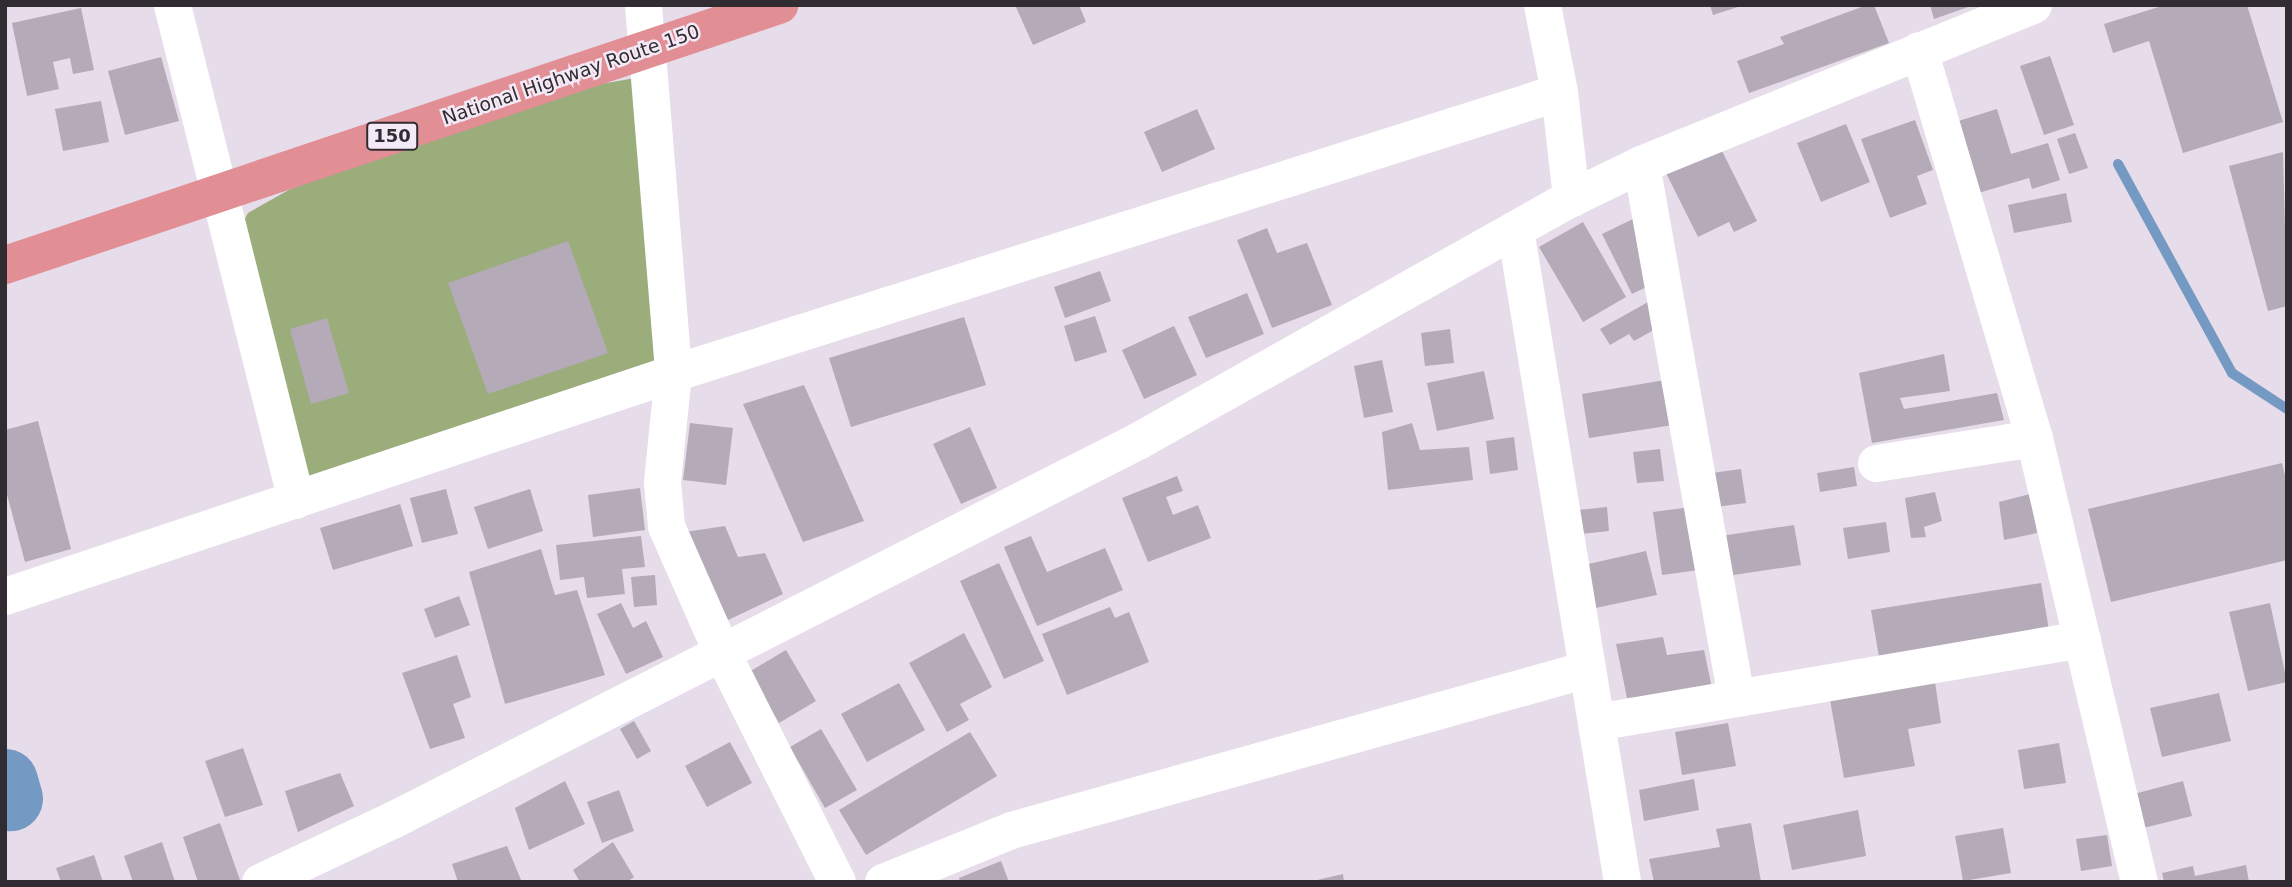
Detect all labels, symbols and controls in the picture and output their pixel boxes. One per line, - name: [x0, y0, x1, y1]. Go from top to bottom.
- street label: National Highway Route 150: [439, 20, 703, 130]
- road number: 150: [366, 121, 418, 150]

